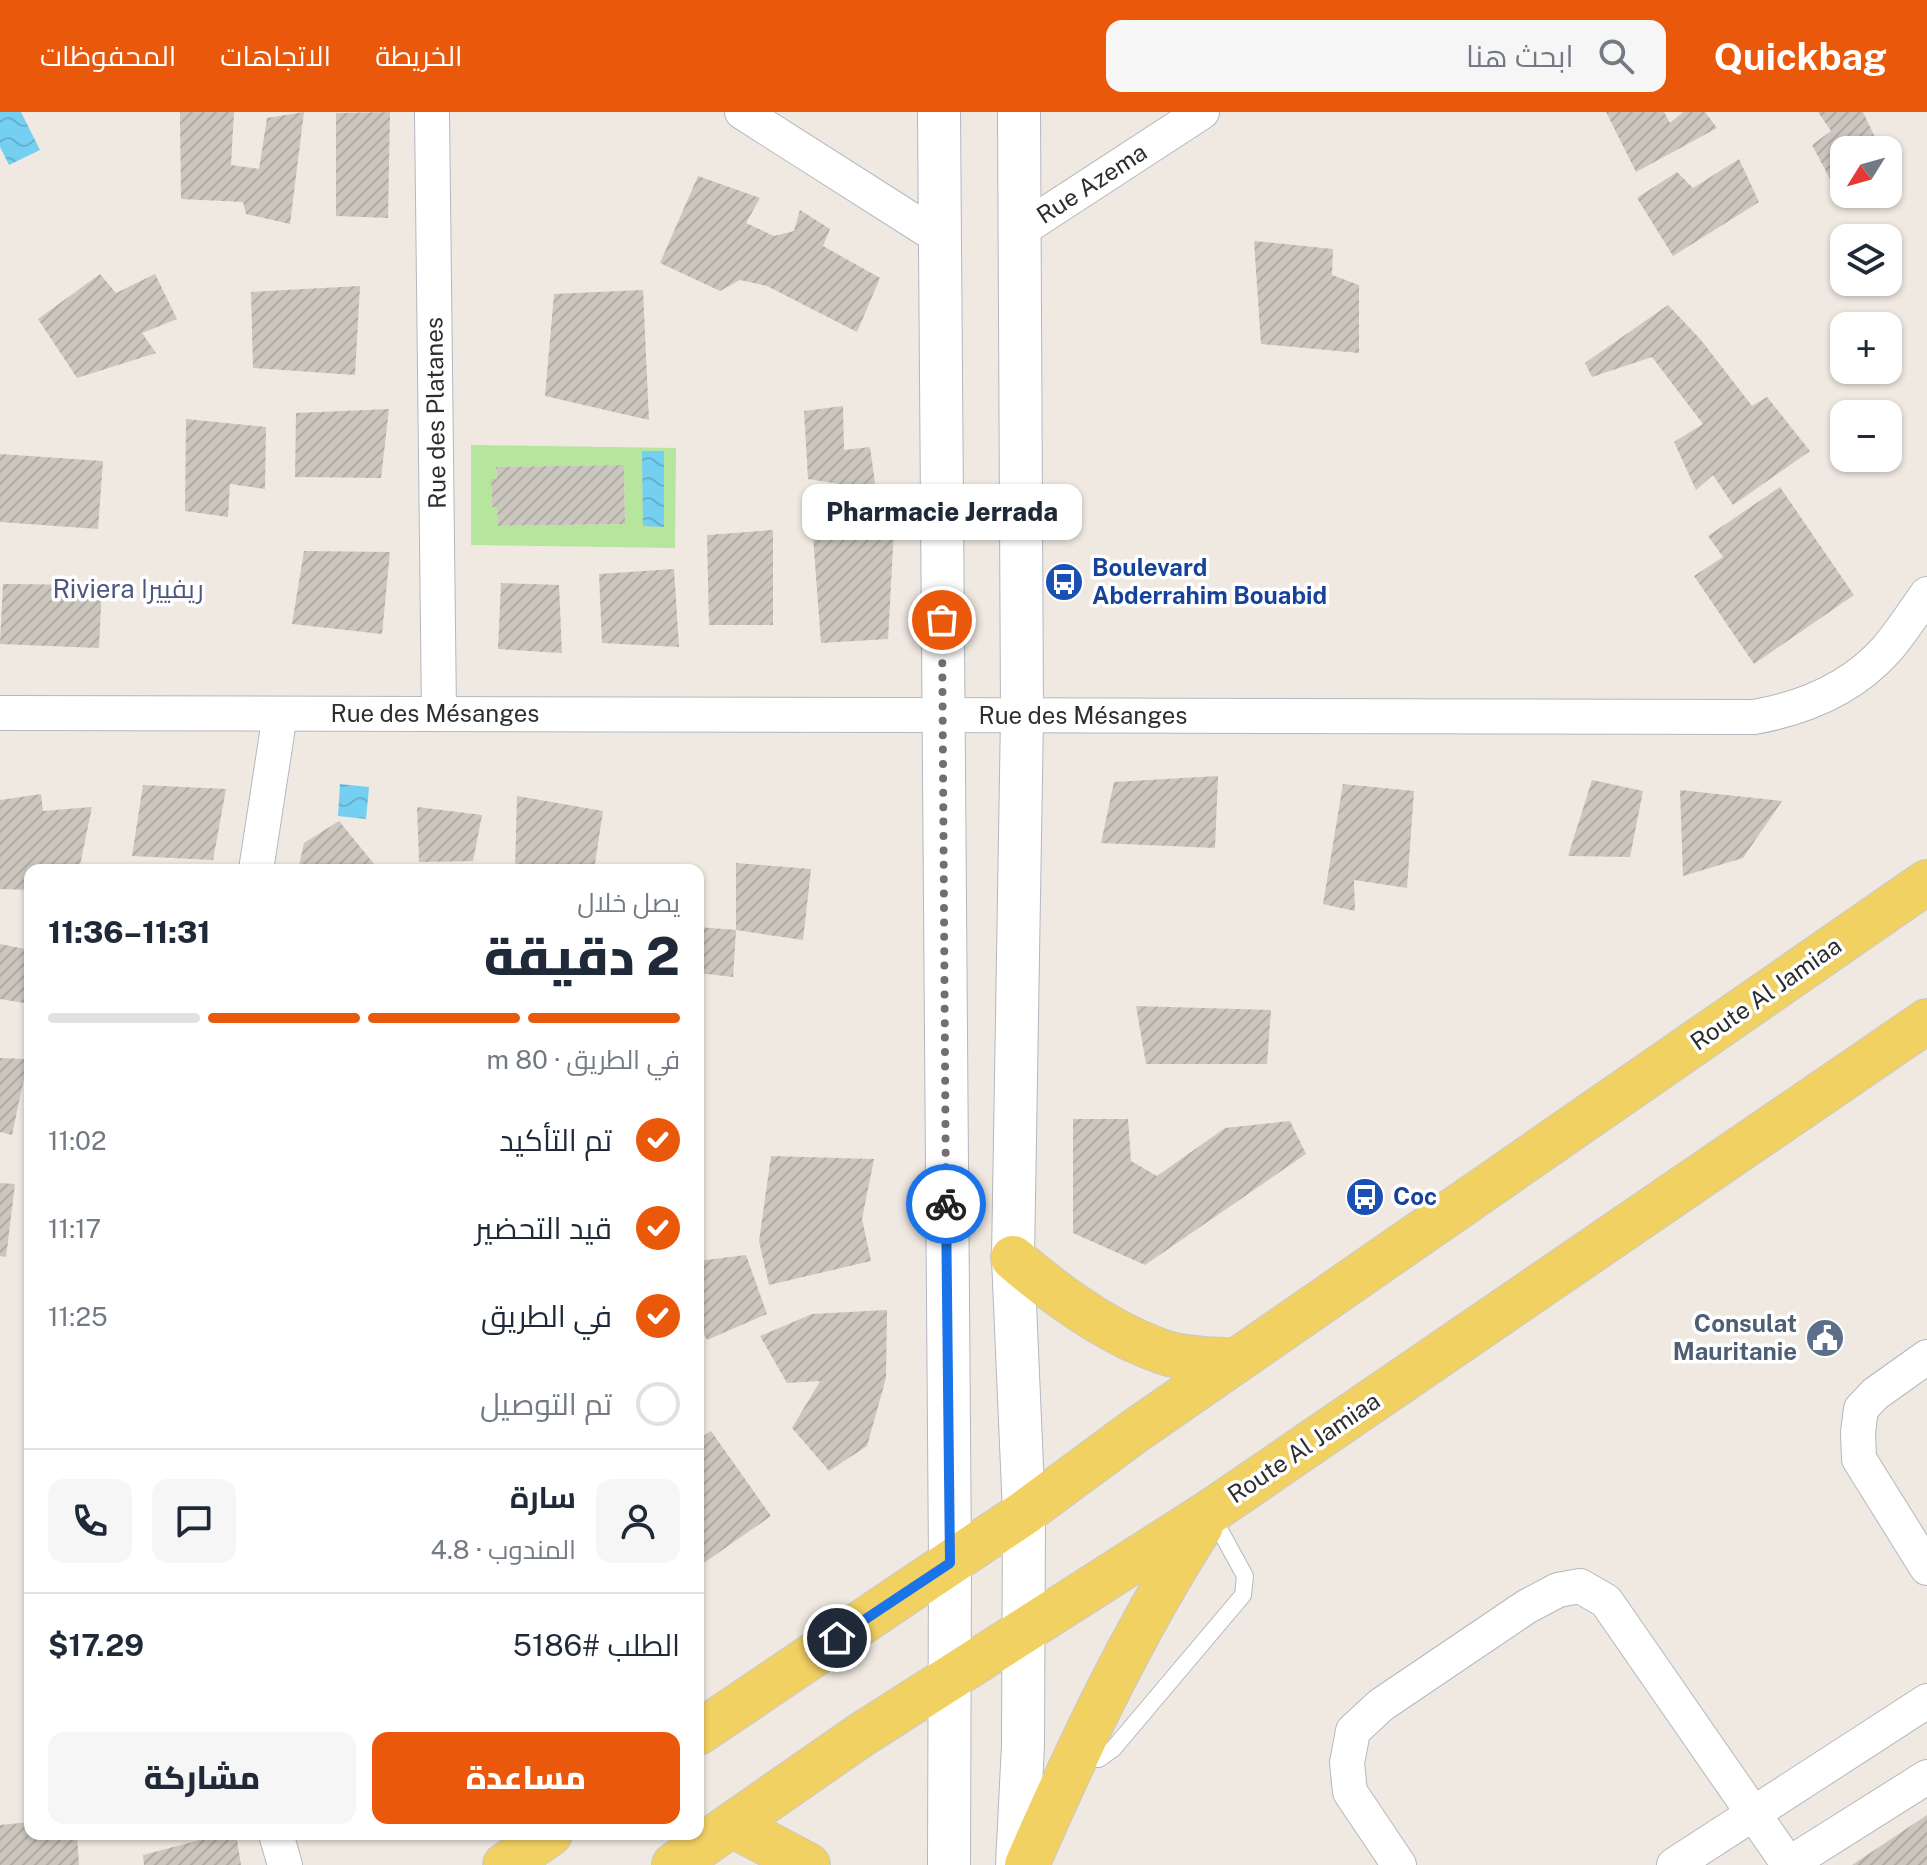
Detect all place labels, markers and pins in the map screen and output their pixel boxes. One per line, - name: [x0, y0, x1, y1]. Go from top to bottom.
- callout: Pharmacie Jerrada: [802, 484, 1082, 540]
- place label: Boulevard Abderrahim Bouabid: [1092, 553, 1327, 609]
- bus stop icon: Boulevard Abderrahim Bouabid: [1043, 561, 1085, 603]
- pin: [908, 586, 976, 654]
- bus stop icon: Coc: [1344, 1176, 1386, 1218]
- place label: Coc: [1393, 1182, 1437, 1210]
- place label: Consulat Mauritanie: [1673, 1309, 1797, 1365]
- public building icon: Consulat Mauritanie: [1804, 1317, 1846, 1359]
- pin: [803, 1604, 871, 1672]

